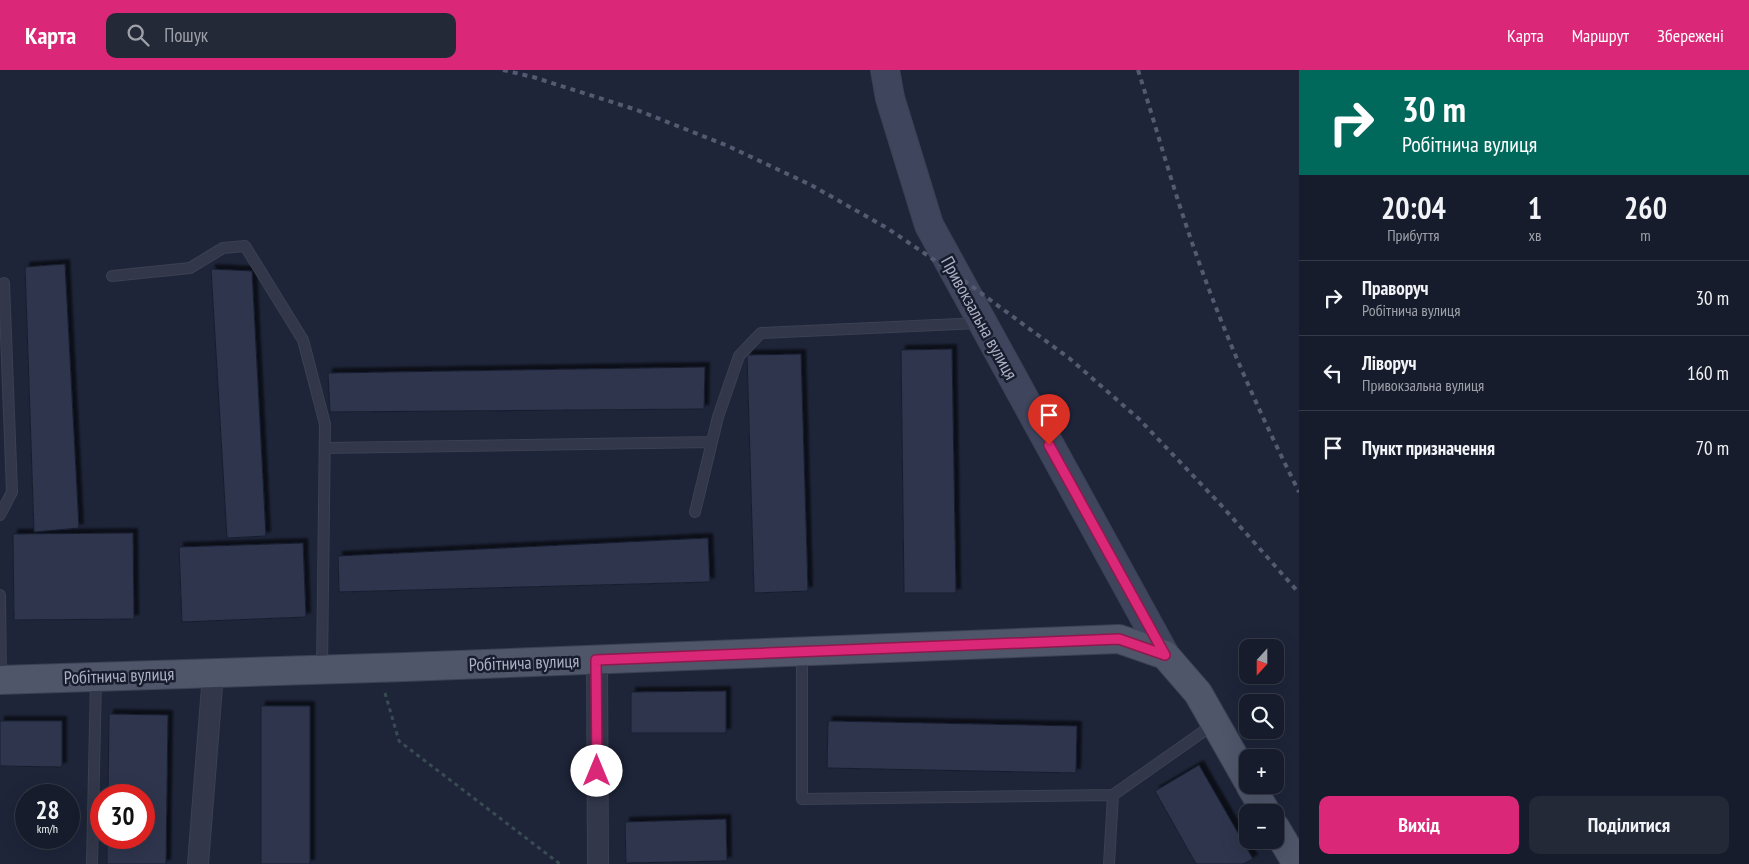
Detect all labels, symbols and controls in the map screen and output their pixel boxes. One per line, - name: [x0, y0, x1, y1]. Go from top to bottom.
- search box: [106, 13, 456, 58]
- text: Карта: [25, 20, 76, 51]
- icon: search: [124, 21, 152, 49]
- text: Пошук: [164, 23, 208, 47]
- text: Карта: [1507, 24, 1544, 47]
- text: Маршрут: [1572, 24, 1629, 47]
- text: Збережені: [1657, 24, 1724, 47]
- text: 30 m: [1402, 86, 1466, 132]
- icon: right: [1319, 90, 1384, 155]
- text: Робітнича вулиця: [1402, 130, 1537, 158]
- text: 20:04: [1381, 188, 1446, 227]
- text: 1: [1528, 188, 1542, 227]
- text: 260: [1624, 188, 1667, 227]
- text: Прибуття: [1387, 225, 1440, 245]
- text: хв: [1528, 225, 1541, 245]
- text: m: [1640, 225, 1651, 245]
- street label: Привокзальна вулиця: [936, 252, 1023, 384]
- text: Праворуч: [1362, 276, 1429, 300]
- icon: right: [1319, 284, 1347, 312]
- text: 30 m: [1696, 286, 1729, 310]
- text: Робітнича вулиця: [1362, 300, 1460, 320]
- text: Ліворуч: [1362, 351, 1416, 375]
- icon: left: [1319, 359, 1347, 387]
- text: 160 m: [1687, 361, 1729, 385]
- text: Привокзальна вулиця: [1362, 375, 1484, 395]
- pin: [1028, 394, 1070, 445]
- icon: arrive: [1035, 401, 1063, 429]
- icon: arrive: [1319, 434, 1347, 462]
- text: Пункт призначення: [1362, 436, 1495, 460]
- text: 70 m: [1696, 436, 1729, 460]
- north arrow: [1239, 639, 1284, 684]
- map controls: [1239, 639, 1284, 849]
- street label: Робітнича вулиця: [468, 649, 580, 676]
- street label: Робітнича вулиця: [63, 662, 175, 689]
- button: search: [1239, 694, 1284, 739]
- position arrow: [570, 744, 622, 796]
- button: +: [1239, 749, 1284, 794]
- speed limit sign: 30: [90, 784, 155, 849]
- text: 28: [36, 794, 59, 826]
- button: Вихід: [1319, 796, 1519, 854]
- button: Поділитися: [1529, 796, 1729, 854]
- button: −: [1239, 804, 1284, 849]
- text: km/h: [37, 821, 58, 836]

